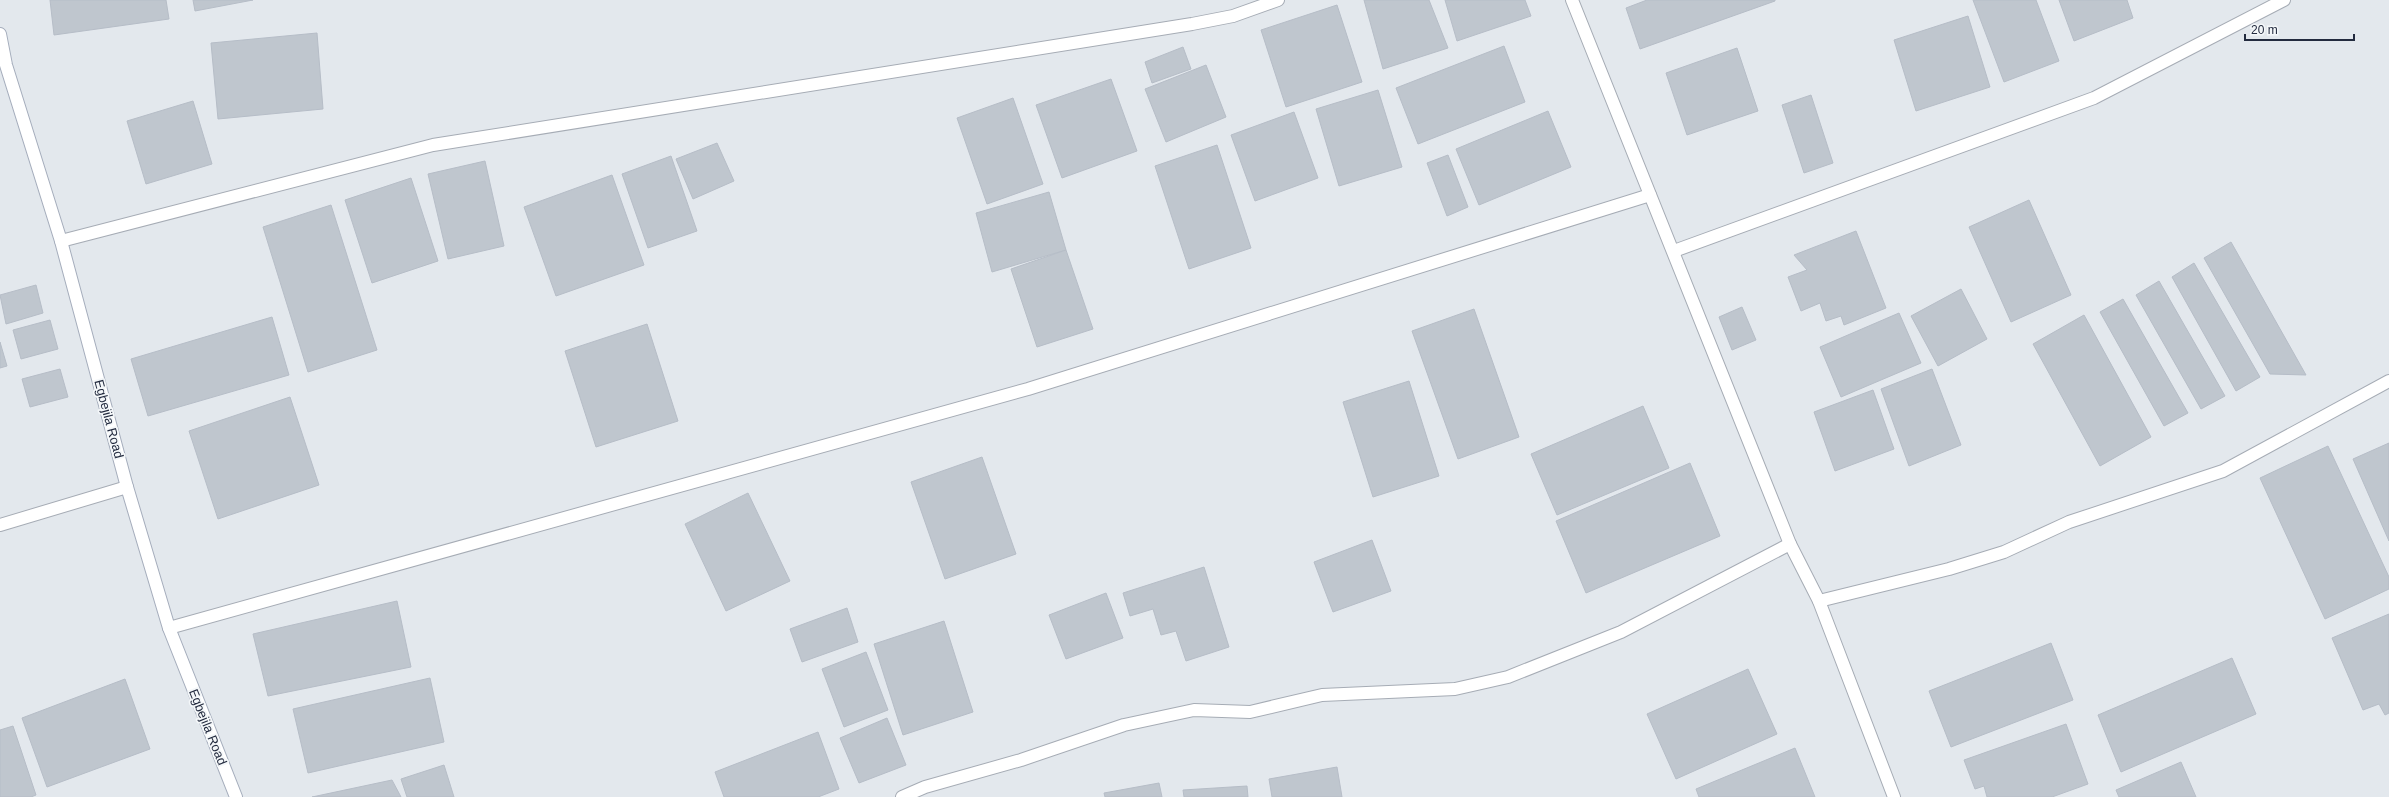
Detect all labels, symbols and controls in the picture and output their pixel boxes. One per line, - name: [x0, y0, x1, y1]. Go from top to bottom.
- scale bar: [2245, 16, 2354, 42]
- text: 20 m: [2251, 23, 2278, 37]
- street label: Egbejila Road: [91, 378, 127, 460]
- street label: Egbejila Road: [186, 687, 230, 767]

